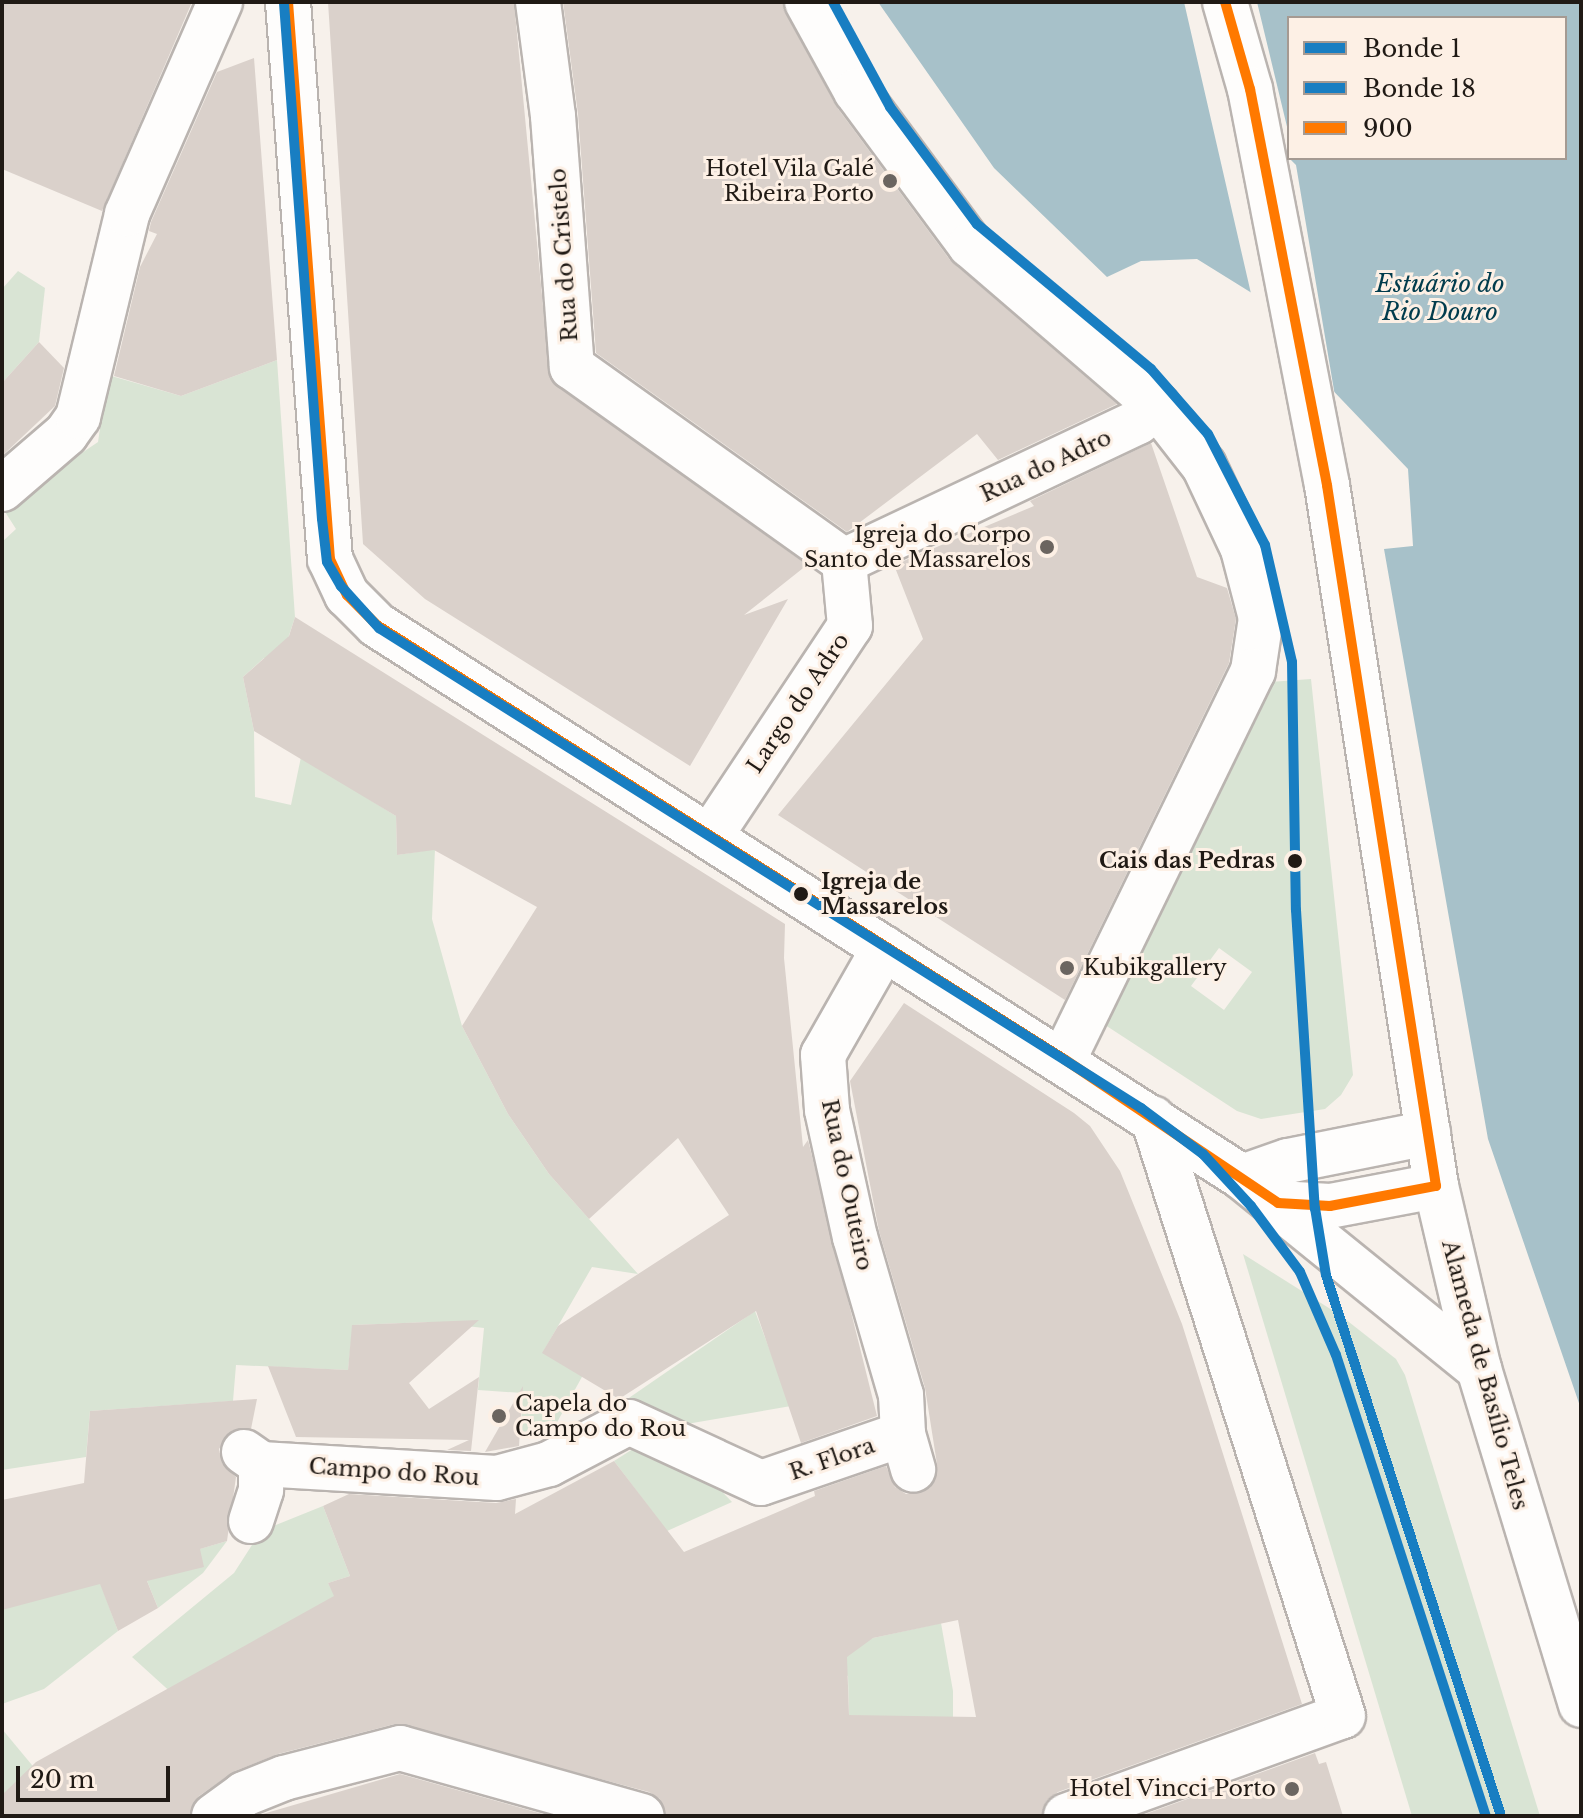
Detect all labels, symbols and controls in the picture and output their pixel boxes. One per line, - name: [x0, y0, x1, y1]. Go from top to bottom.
- legend: [1287, 16, 1567, 160]
- text: Bonde 1: [1363, 34, 1461, 63]
- text: Bonde 18: [1363, 74, 1476, 103]
- text: 900: [1363, 114, 1413, 143]
- place label: Hotel Vila Galé Ribeira Porto: [704, 155, 874, 206]
- street label: Rua do Cristelo: [545, 167, 583, 343]
- marker: Hotel Vila Galé Ribeira Porto: [881, 172, 899, 190]
- water label: Estuário do Rio Douro: [1376, 270, 1504, 326]
- street label: Rua do Adro: [976, 424, 1116, 508]
- place label: Igreja do Corpo Santo de Massarelos: [804, 521, 1031, 572]
- marker: Igreja do Corpo Santo de Massarelos: [1038, 538, 1056, 556]
- street label: Largo do Adro: [741, 628, 855, 778]
- place label: Cais das Pedras: [1099, 848, 1275, 874]
- marker: Cais das Pedras: [1282, 848, 1308, 874]
- place label: Igreja de Massarelos: [821, 868, 948, 920]
- marker: Igreja de Massarelos: [788, 881, 814, 907]
- place label: Kubikgallery: [1083, 955, 1227, 981]
- marker: Kubikgallery: [1058, 959, 1076, 977]
- street label: Rua do Outeiro: [816, 1097, 878, 1273]
- street label: Alameda de Basílio Teles: [1436, 1237, 1534, 1513]
- place label: Capela do Campo do Rou: [515, 1390, 686, 1442]
- marker: Capela do Campo do Rou: [490, 1407, 508, 1425]
- street label: R. Flora: [786, 1432, 878, 1486]
- street label: Campo do Rou: [308, 1453, 480, 1491]
- scale bar: [20, 1750, 174, 1800]
- text: 20 m: [30, 1765, 95, 1794]
- place label: Hotel Vincci Porto: [1068, 1776, 1276, 1802]
- marker: Hotel Vincci Porto: [1283, 1780, 1301, 1798]

